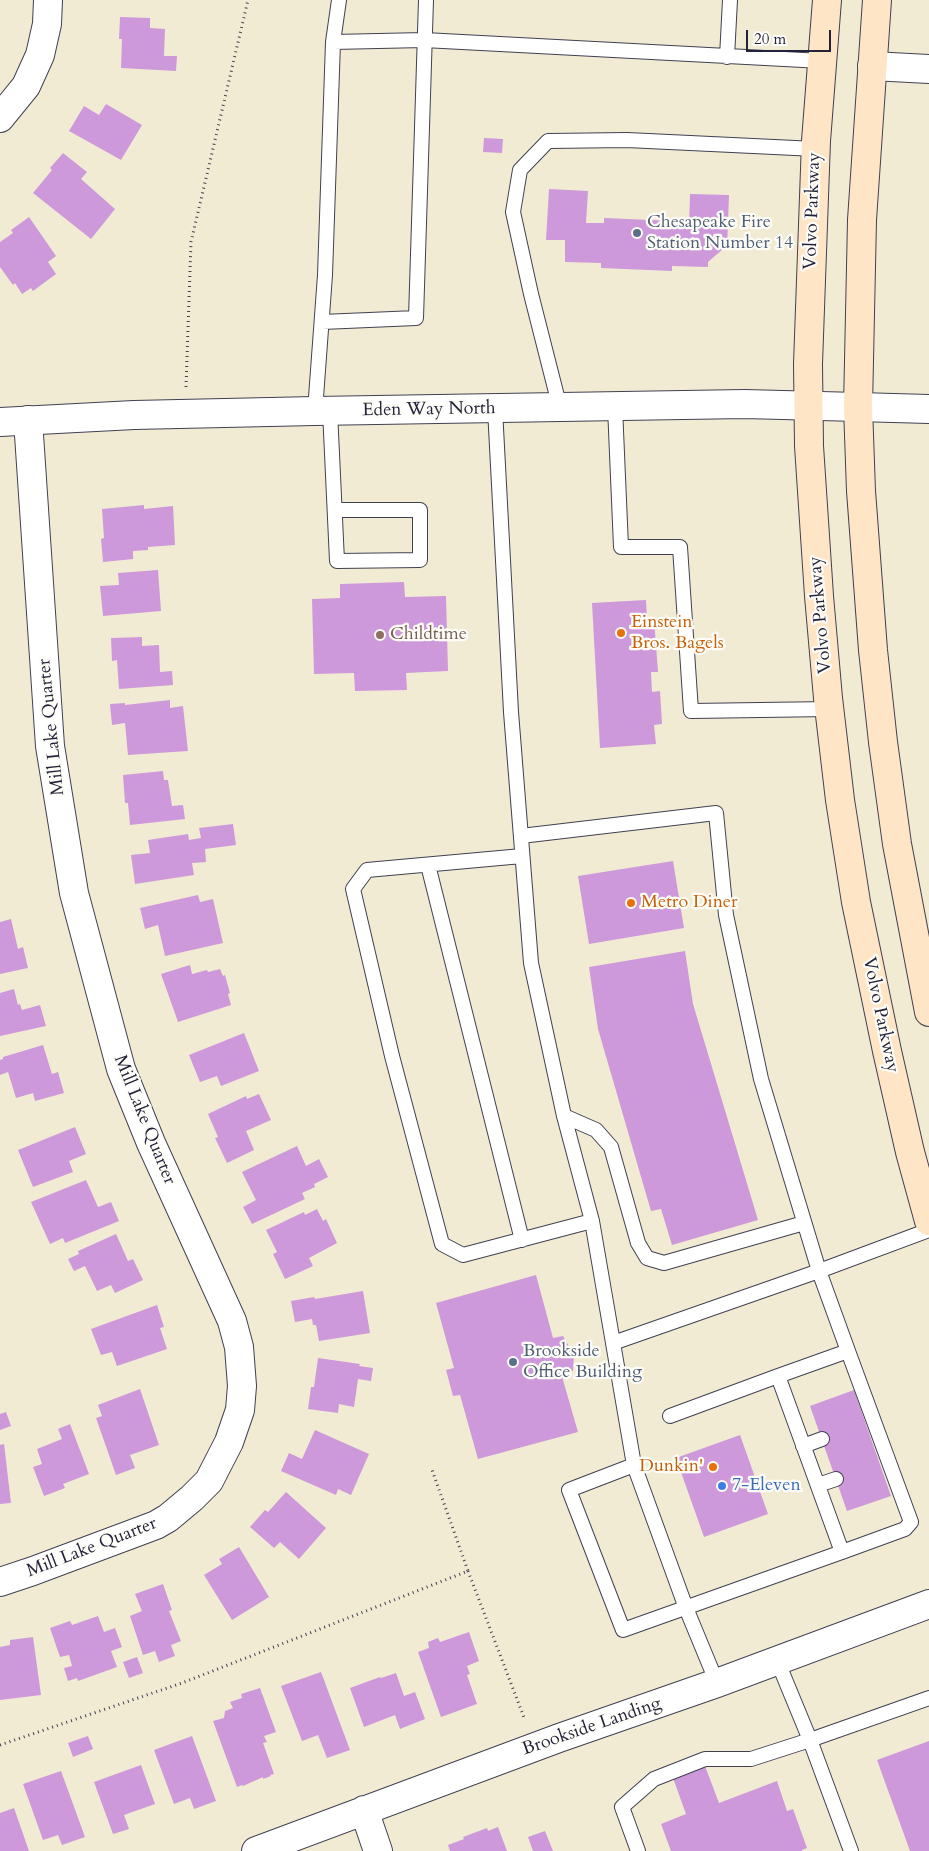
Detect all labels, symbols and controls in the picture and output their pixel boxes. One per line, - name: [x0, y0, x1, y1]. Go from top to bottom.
- scale bar: [749, 20, 834, 52]
- text: 20 m: [754, 29, 786, 49]
- street label: Volvo Parkway: [800, 152, 826, 270]
- place label: Chesapeake Fire Station Number 14: [647, 212, 793, 254]
- marker: Chesapeake Fire Station Number 14: [631, 227, 643, 239]
- street label: Eden Way North: [362, 398, 496, 422]
- street label: Volvo Parkway: [805, 556, 837, 674]
- place label: Einstein Bros. Bagels: [631, 612, 724, 654]
- place label: Childtime: [390, 624, 467, 646]
- marker: Einstein Bros. Bagels: [615, 627, 627, 639]
- marker: Childtime: [374, 629, 386, 641]
- street label: Mill Lake Quarter: [34, 657, 70, 797]
- place label: Metro Diner: [641, 892, 738, 914]
- marker: Metro Diner: [625, 897, 637, 909]
- street label: Volvo Parkway: [857, 955, 903, 1075]
- street label: Mill Lake Quarter: [108, 1052, 180, 1188]
- place label: Brookside Office Building: [523, 1341, 642, 1384]
- marker: Brookside Office Building: [507, 1356, 519, 1368]
- place label: Dunkin': [639, 1456, 703, 1478]
- marker: Dunkin': [707, 1461, 719, 1473]
- place label: 7-Eleven: [732, 1475, 801, 1497]
- marker: 7-Eleven: [716, 1480, 728, 1492]
- street label: Mill Lake Quarter: [24, 1513, 160, 1583]
- street label: Brookside Landing: [520, 1693, 664, 1761]

